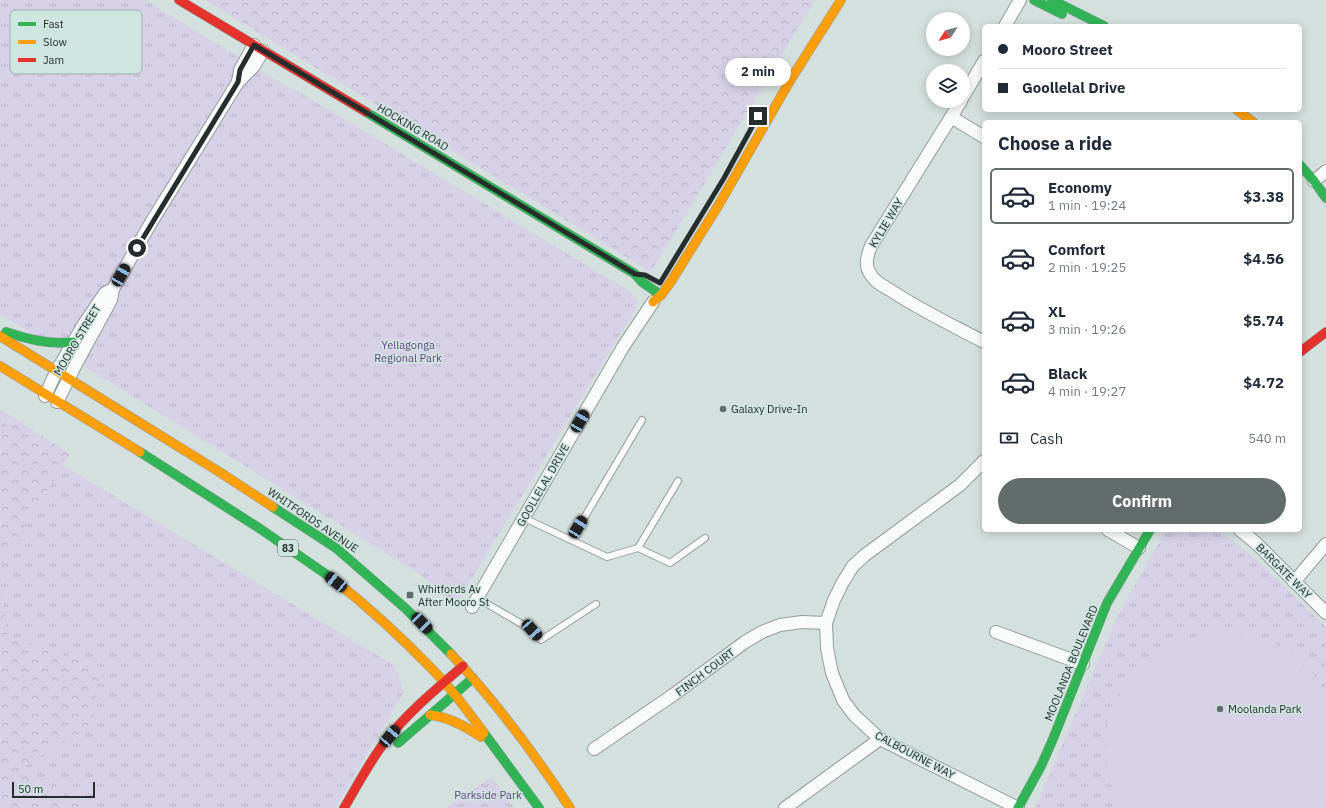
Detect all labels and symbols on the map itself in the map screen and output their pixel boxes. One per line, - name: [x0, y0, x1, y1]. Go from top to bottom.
- legend: [10, 10, 142, 74]
- north arrow: [926, 12, 970, 56]
- text: Fast: [43, 17, 64, 31]
- text: Slow: [43, 35, 67, 49]
- text: Jam: [43, 53, 64, 67]
- callout: 2 min: [725, 58, 791, 86]
- street label: HOCKING ROAD: [375, 100, 451, 154]
- route end: [749, 107, 767, 125]
- street label: KYLIE WAY: [866, 195, 906, 250]
- route start: [128, 239, 146, 257]
- car: [110, 262, 132, 288]
- street label: MOORO STREET: [50, 301, 104, 378]
- park label: Yellagonga Regional Park: [374, 338, 442, 365]
- place label: Galaxy Drive-In: [731, 402, 807, 416]
- marker: Galaxy Drive-In: [718, 404, 728, 414]
- car: [569, 408, 591, 434]
- street label: GOOLLELAL DRIVE: [514, 441, 572, 529]
- street label: WHITFORDS AVENUE: [265, 484, 361, 556]
- car: [567, 514, 589, 540]
- road number: 83: [278, 540, 298, 556]
- street label: BARGATE WAY: [1253, 540, 1315, 602]
- car: [323, 570, 349, 594]
- place label: Whitfords Av After Mooro St: [418, 582, 489, 609]
- marker: Whitfords Av After Mooro St: [405, 590, 415, 600]
- street label: MOOLANDA BOULEVARD: [1041, 603, 1101, 723]
- car: [409, 610, 435, 636]
- car: [520, 617, 544, 643]
- street label: FINCH COURT: [673, 645, 738, 699]
- place label: Moolanda Park: [1228, 702, 1302, 716]
- marker: Moolanda Park: [1215, 704, 1225, 714]
- car: [378, 723, 402, 749]
- street label: CALBOURNE WAY: [873, 728, 958, 782]
- scale bar: [12, 780, 95, 799]
- park label: Parkside Park: [454, 788, 522, 802]

